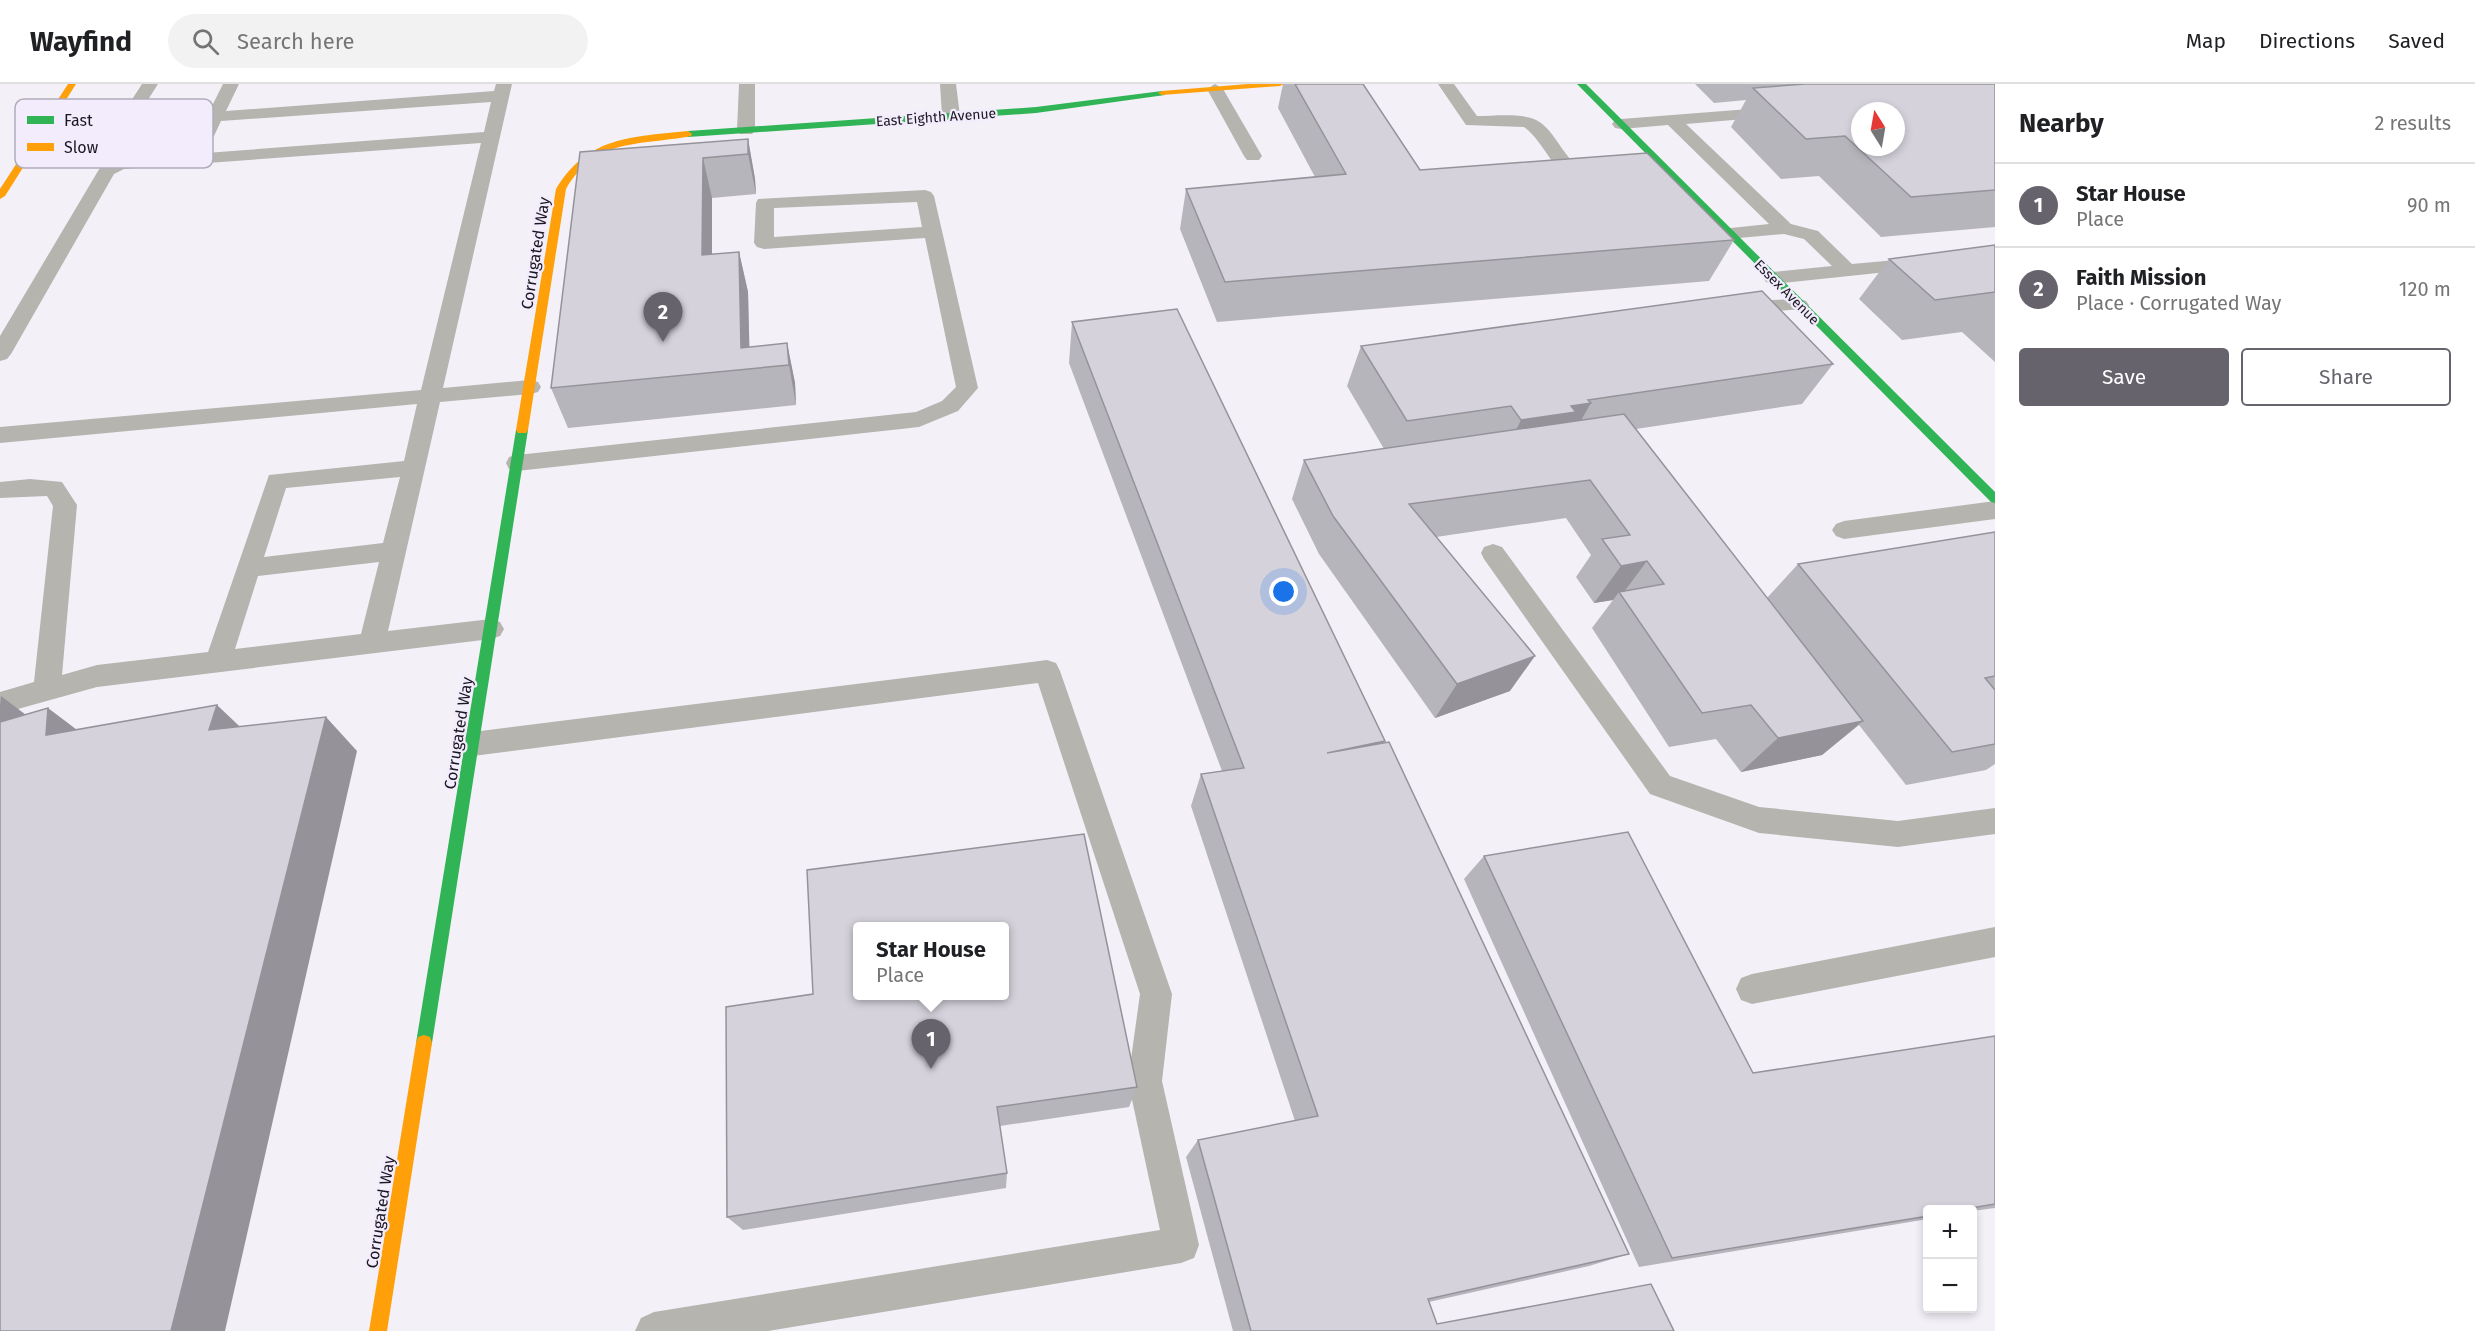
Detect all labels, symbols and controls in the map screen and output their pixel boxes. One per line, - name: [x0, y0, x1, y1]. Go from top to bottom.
- search box: [168, 14, 588, 68]
- text: Wayfind: [30, 25, 132, 58]
- icon: search: [189, 25, 222, 58]
- text: Search here: [237, 28, 355, 55]
- text: Map: [2186, 28, 2226, 54]
- text: Directions: [2259, 28, 2355, 54]
- text: Saved: [2388, 28, 2445, 54]
- legend: [15, 99, 213, 168]
- north arrow: [1851, 102, 1905, 156]
- street label: East Eighth Avenue: [875, 105, 997, 130]
- text: Nearby: [2019, 108, 2104, 139]
- text: Fast: [64, 111, 93, 130]
- text: 2 results: [2374, 111, 2451, 135]
- text: Slow: [64, 138, 99, 157]
- text: Star House: [2076, 180, 2186, 207]
- text: 1: [2034, 193, 2043, 217]
- text: 90 m: [2407, 193, 2451, 217]
- street label: Corrugated Way: [517, 195, 554, 311]
- text: Place: [2076, 207, 2124, 231]
- street label: Essex Avenue: [1751, 256, 1823, 328]
- text: Faith Mission: [2076, 264, 2206, 291]
- text: 2: [2033, 277, 2044, 301]
- text: 120 m: [2399, 277, 2451, 301]
- text: Place · Corrugated Way: [2076, 291, 2281, 315]
- pin: 2: [644, 292, 682, 342]
- button: Save: [2019, 348, 2229, 406]
- button: Share: [2241, 348, 2451, 406]
- your location: [1269, 577, 1298, 606]
- street label: Corrugated Way: [440, 675, 477, 791]
- popup: [853, 922, 1009, 1000]
- text: Star House: [876, 936, 986, 963]
- text: Place: [876, 963, 924, 987]
- pin: 1: [912, 1020, 950, 1069]
- street label: Corrugated Way: [362, 1154, 399, 1270]
- map controls: [1923, 1205, 1977, 1313]
- button: +: [1923, 1205, 1977, 1259]
- button: −: [1923, 1259, 1977, 1313]

